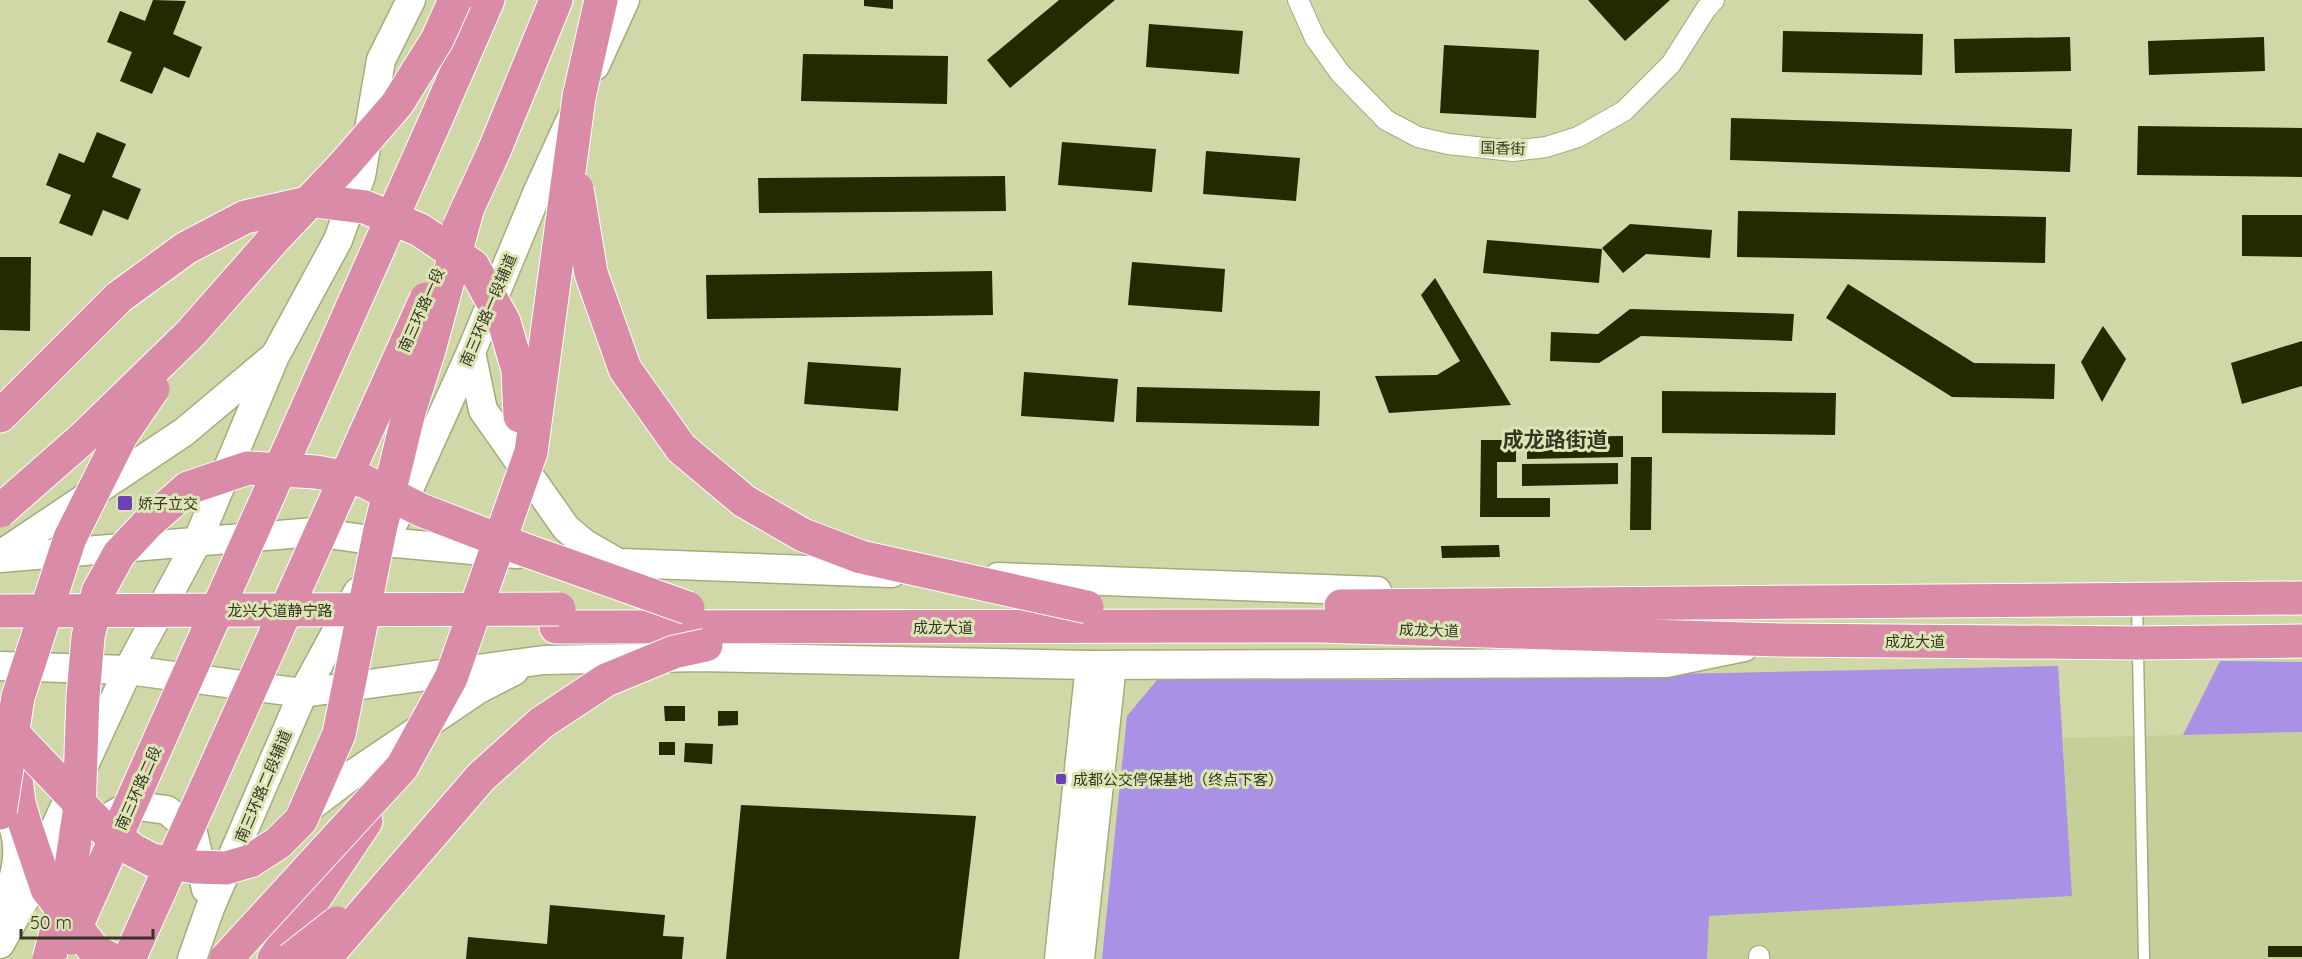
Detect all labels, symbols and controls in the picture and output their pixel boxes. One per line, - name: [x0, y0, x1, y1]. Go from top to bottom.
- street label: 国香街: [1480, 138, 1526, 158]
- street label: 南三环路一段辅道: [456, 251, 520, 369]
- street label: 南三环路一段: [394, 265, 448, 355]
- district label: 成龙路街道: [1503, 426, 1608, 452]
- marker: 娇子立交: [116, 494, 134, 512]
- place label: 娇子立交: [138, 494, 198, 513]
- street label: 龙兴大道静宁路: [227, 601, 333, 620]
- street label: 成龙大道: [913, 618, 973, 637]
- street label: 成龙大道: [1399, 619, 1459, 641]
- street label: 成龙大道: [1885, 632, 1945, 651]
- street label: 南三环路二段辅道: [231, 727, 295, 845]
- street label: 南三环路二段: [111, 743, 165, 833]
- place label: 成都公交停保基地（终点下客）: [1073, 770, 1283, 789]
- marker: 成都公交停保基地（终点下客）: [1054, 772, 1068, 786]
- scale bar: [21, 902, 153, 940]
- text: 50 m: [30, 911, 72, 934]

